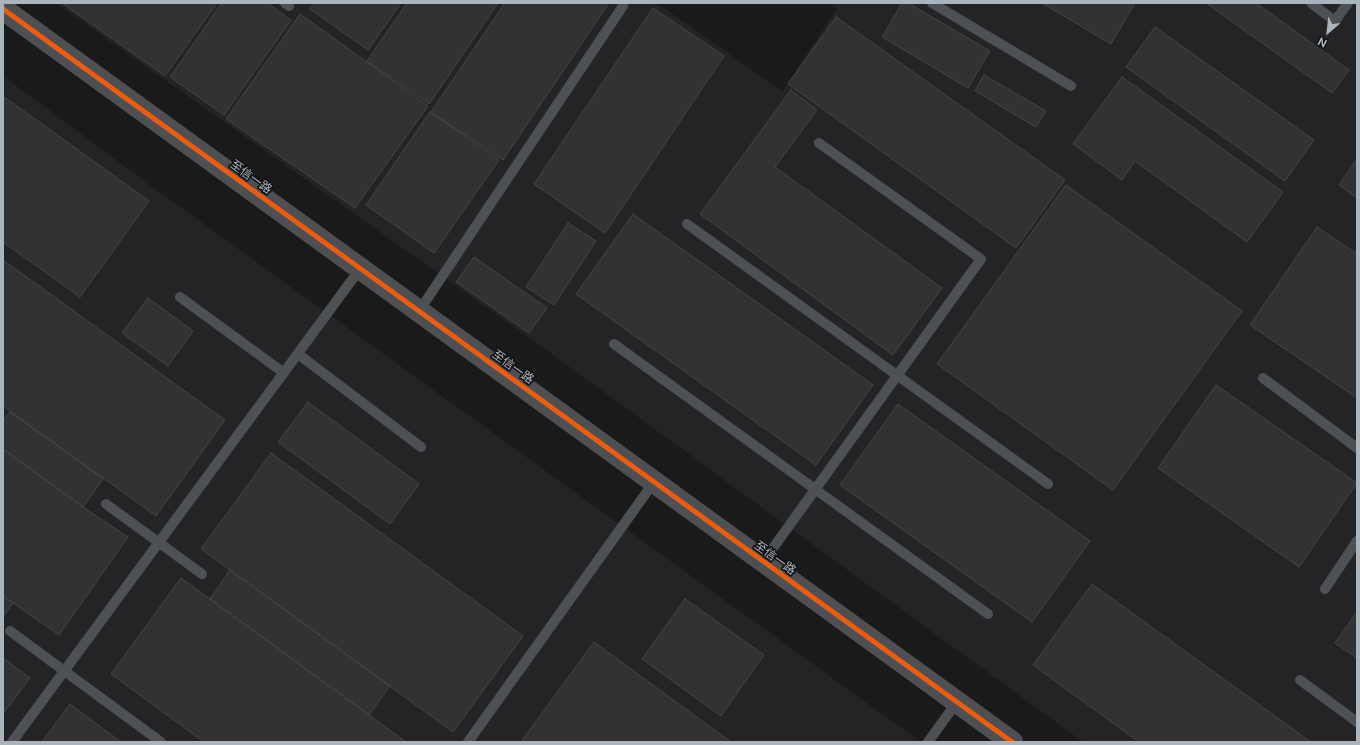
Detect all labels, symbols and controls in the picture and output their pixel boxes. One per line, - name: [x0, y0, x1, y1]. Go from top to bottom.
- north arrow: [1308, 12, 1348, 52]
- text: N: [1316, 35, 1329, 50]
- street label: 至信一路: [227, 157, 275, 197]
- street label: 至信一路: [489, 347, 537, 387]
- street label: 至信一路: [751, 538, 799, 578]

